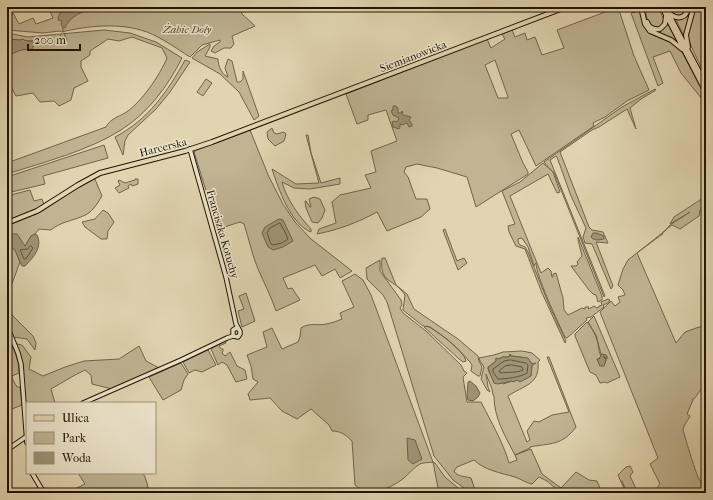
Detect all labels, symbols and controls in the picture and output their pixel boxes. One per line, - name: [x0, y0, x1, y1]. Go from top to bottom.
- park label: Żabie Doły: [162, 23, 212, 36]
- scale bar: [28, 26, 80, 52]
- text: 200 m: [34, 33, 66, 47]
- street label: Siemianowicka: [378, 37, 449, 75]
- street label: Harcerska: [138, 135, 189, 160]
- street label: Franciszka Kotuchy: [204, 188, 242, 281]
- legend: [26, 402, 156, 474]
- text: Ulica: [62, 411, 89, 425]
- text: Park: [62, 431, 87, 445]
- text: Woda: [61, 451, 92, 465]

